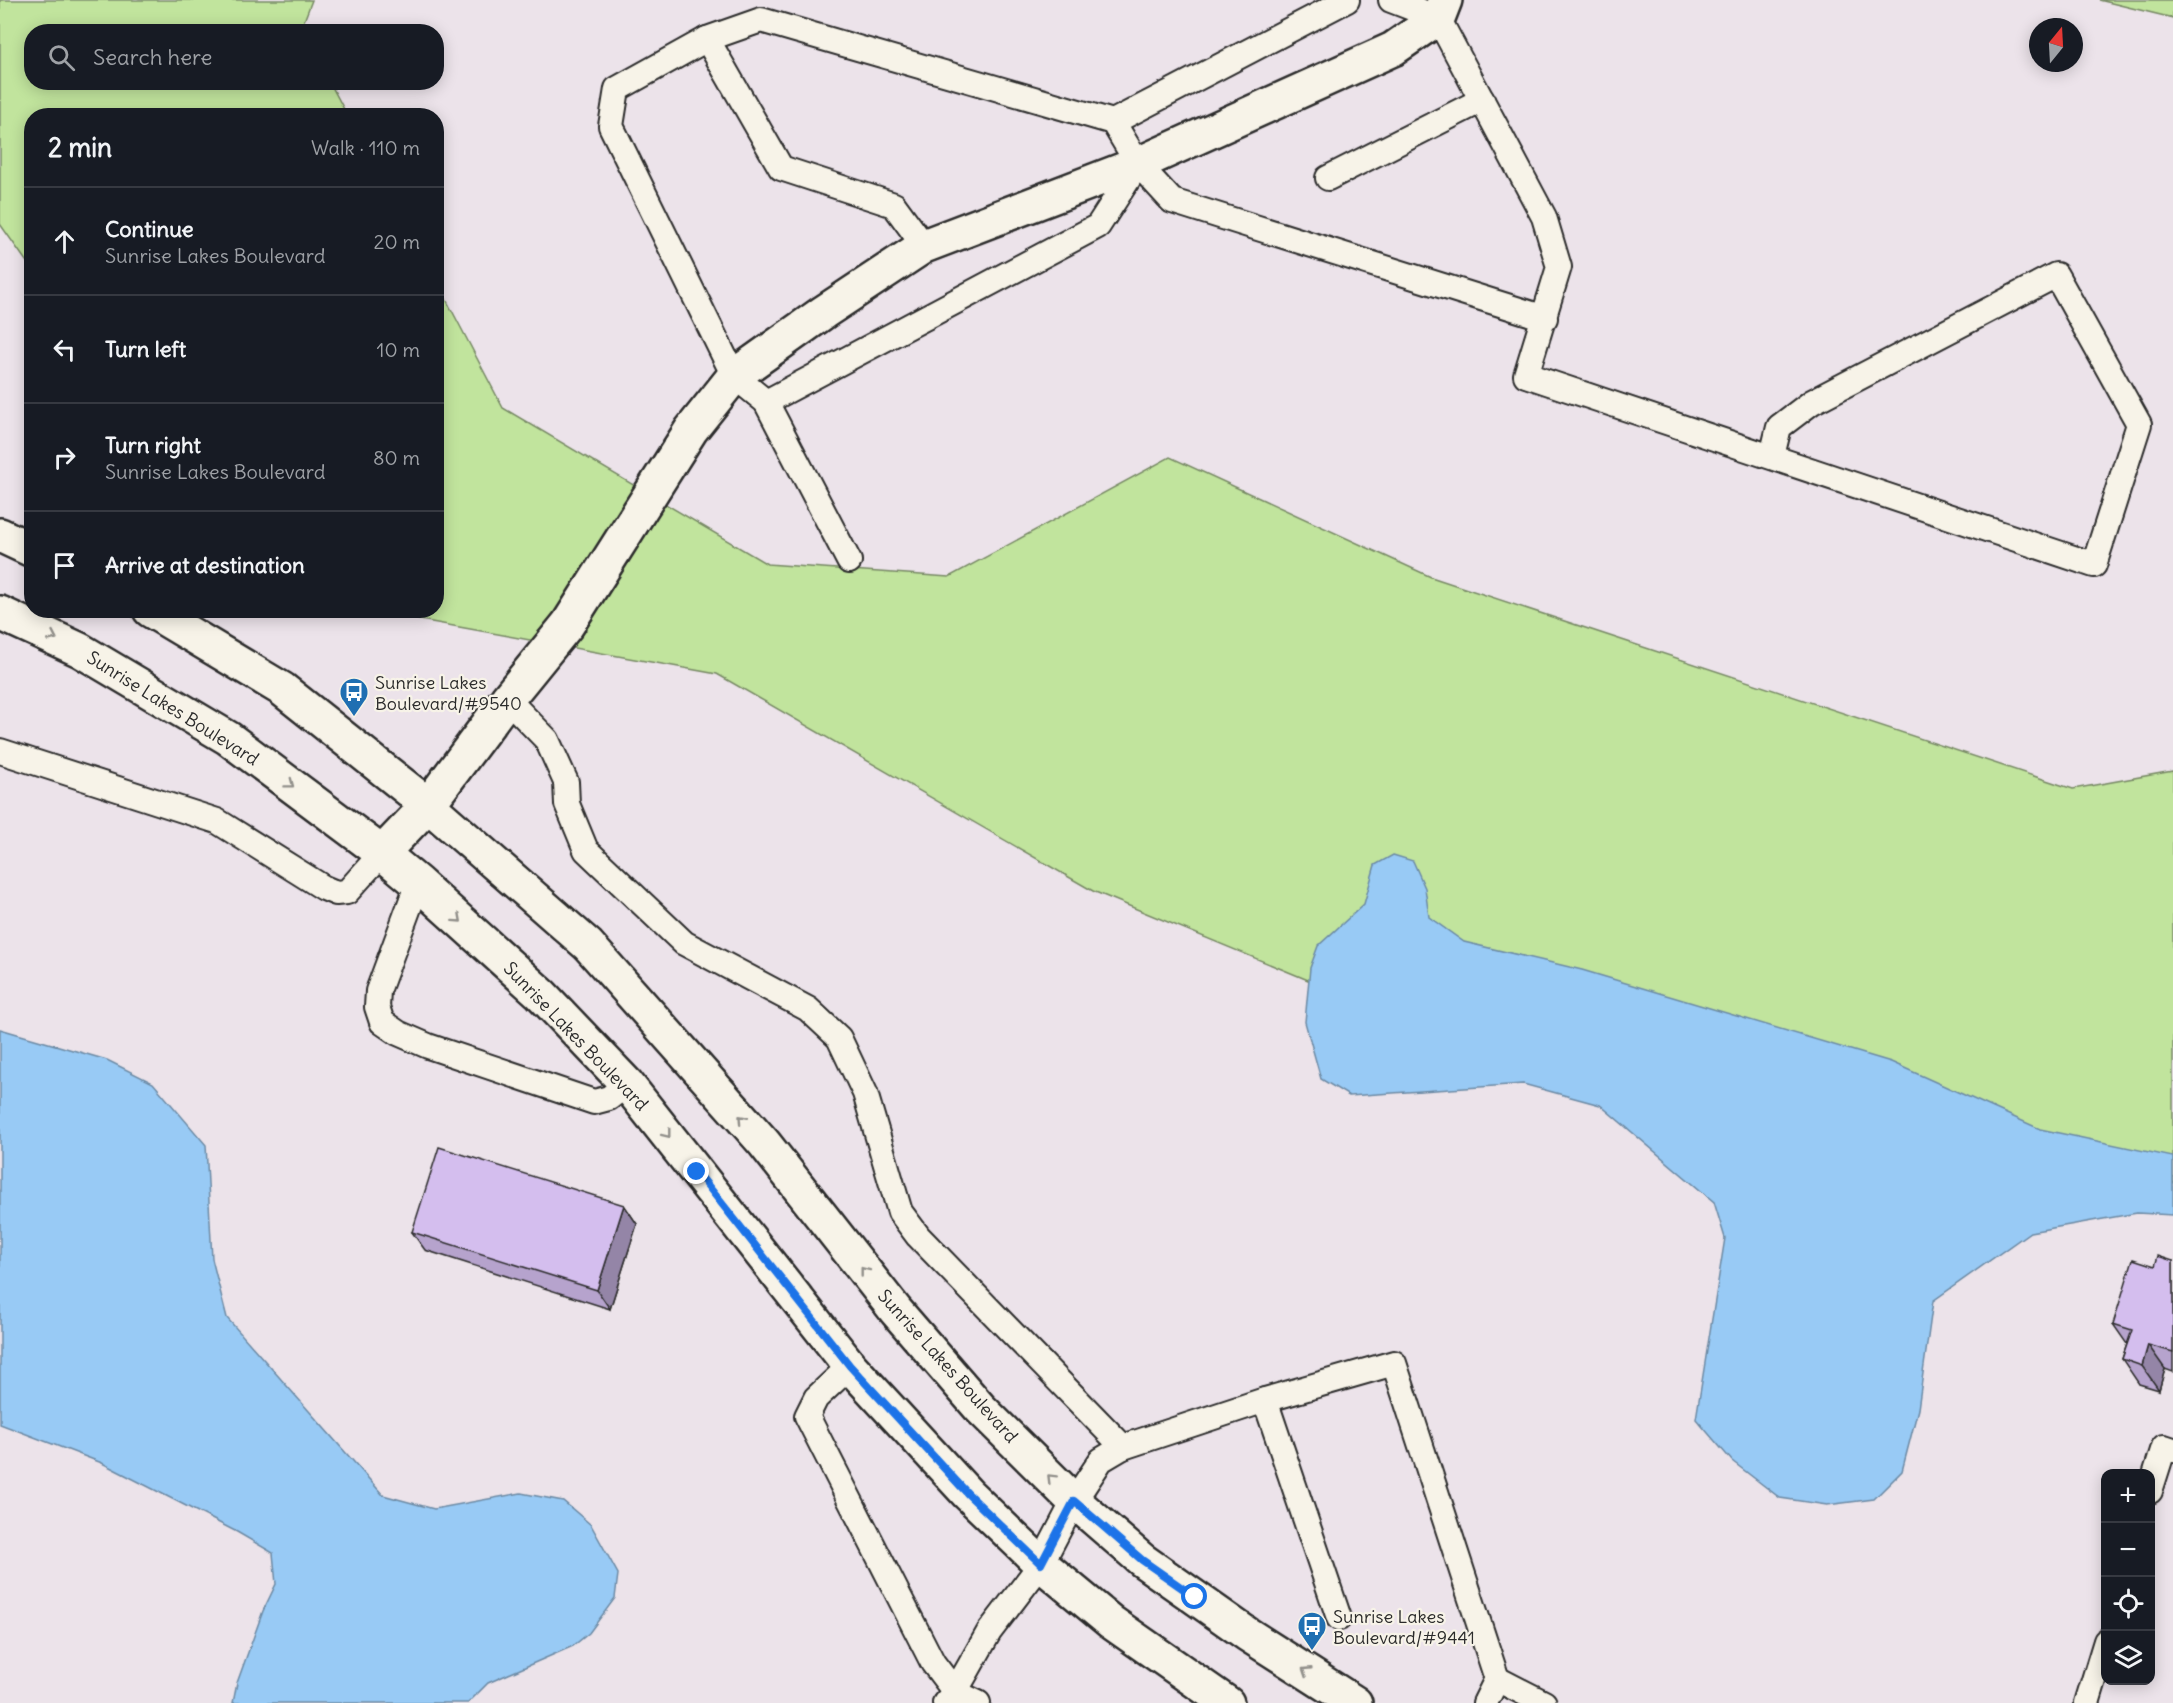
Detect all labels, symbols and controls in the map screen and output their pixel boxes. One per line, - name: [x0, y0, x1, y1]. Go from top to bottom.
- north arrow: [2029, 18, 2083, 72]
- search box: [24, 24, 444, 90]
- icon: search: [45, 41, 78, 74]
- text: Search here: [93, 43, 212, 71]
- text: 2 min: [48, 131, 112, 164]
- text: Walk · 110 m: [311, 135, 420, 160]
- text: Continue: [105, 215, 194, 243]
- icon: ahead: [48, 225, 81, 258]
- text: 20 m: [374, 229, 420, 254]
- text: Sunrise Lakes Boulevard: [105, 243, 326, 268]
- icon: left: [48, 333, 81, 366]
- text: Turn left: [105, 335, 186, 363]
- text: 10 m: [377, 337, 420, 362]
- text: Turn right: [105, 431, 201, 459]
- icon: right: [48, 441, 81, 474]
- text: 80 m: [373, 445, 420, 470]
- text: Sunrise Lakes Boulevard: [105, 459, 326, 484]
- icon: arrive: [48, 549, 81, 582]
- text: Arrive at destination: [105, 551, 305, 579]
- one-way arrow: [47, 630, 58, 642]
- street label: Sunrise Lakes Boulevard: [83, 646, 264, 771]
- place label: Sunrise Lakes Boulevard/#9540: [375, 671, 522, 715]
- bus stop icon: Sunrise Lakes Boulevard/#9540: [338, 676, 370, 718]
- one-way arrow: [283, 777, 294, 788]
- one-way arrow: [451, 912, 462, 923]
- street label: Sunrise Lakes Boulevard: [499, 957, 653, 1116]
- one-way arrow: [738, 1115, 749, 1125]
- one-way arrow: [659, 1127, 670, 1138]
- route end: [683, 1158, 709, 1184]
- one-way arrow: [861, 1266, 872, 1277]
- street label: Sunrise Lakes Boulevard: [873, 1285, 1023, 1448]
- map controls: [2101, 1469, 2155, 1685]
- button: +: [2101, 1469, 2155, 1523]
- one-way arrow: [1047, 1474, 1058, 1485]
- button: −: [2101, 1523, 2155, 1577]
- button: locate: [2101, 1577, 2155, 1631]
- route start: [1181, 1583, 1207, 1609]
- place label: Sunrise Lakes Boulevard/#9441: [1333, 1605, 1475, 1649]
- bus stop icon: Sunrise Lakes Boulevard/#9441: [1296, 1610, 1328, 1652]
- button: layers: [2101, 1631, 2155, 1685]
- one-way arrow: [1301, 1668, 1312, 1679]

